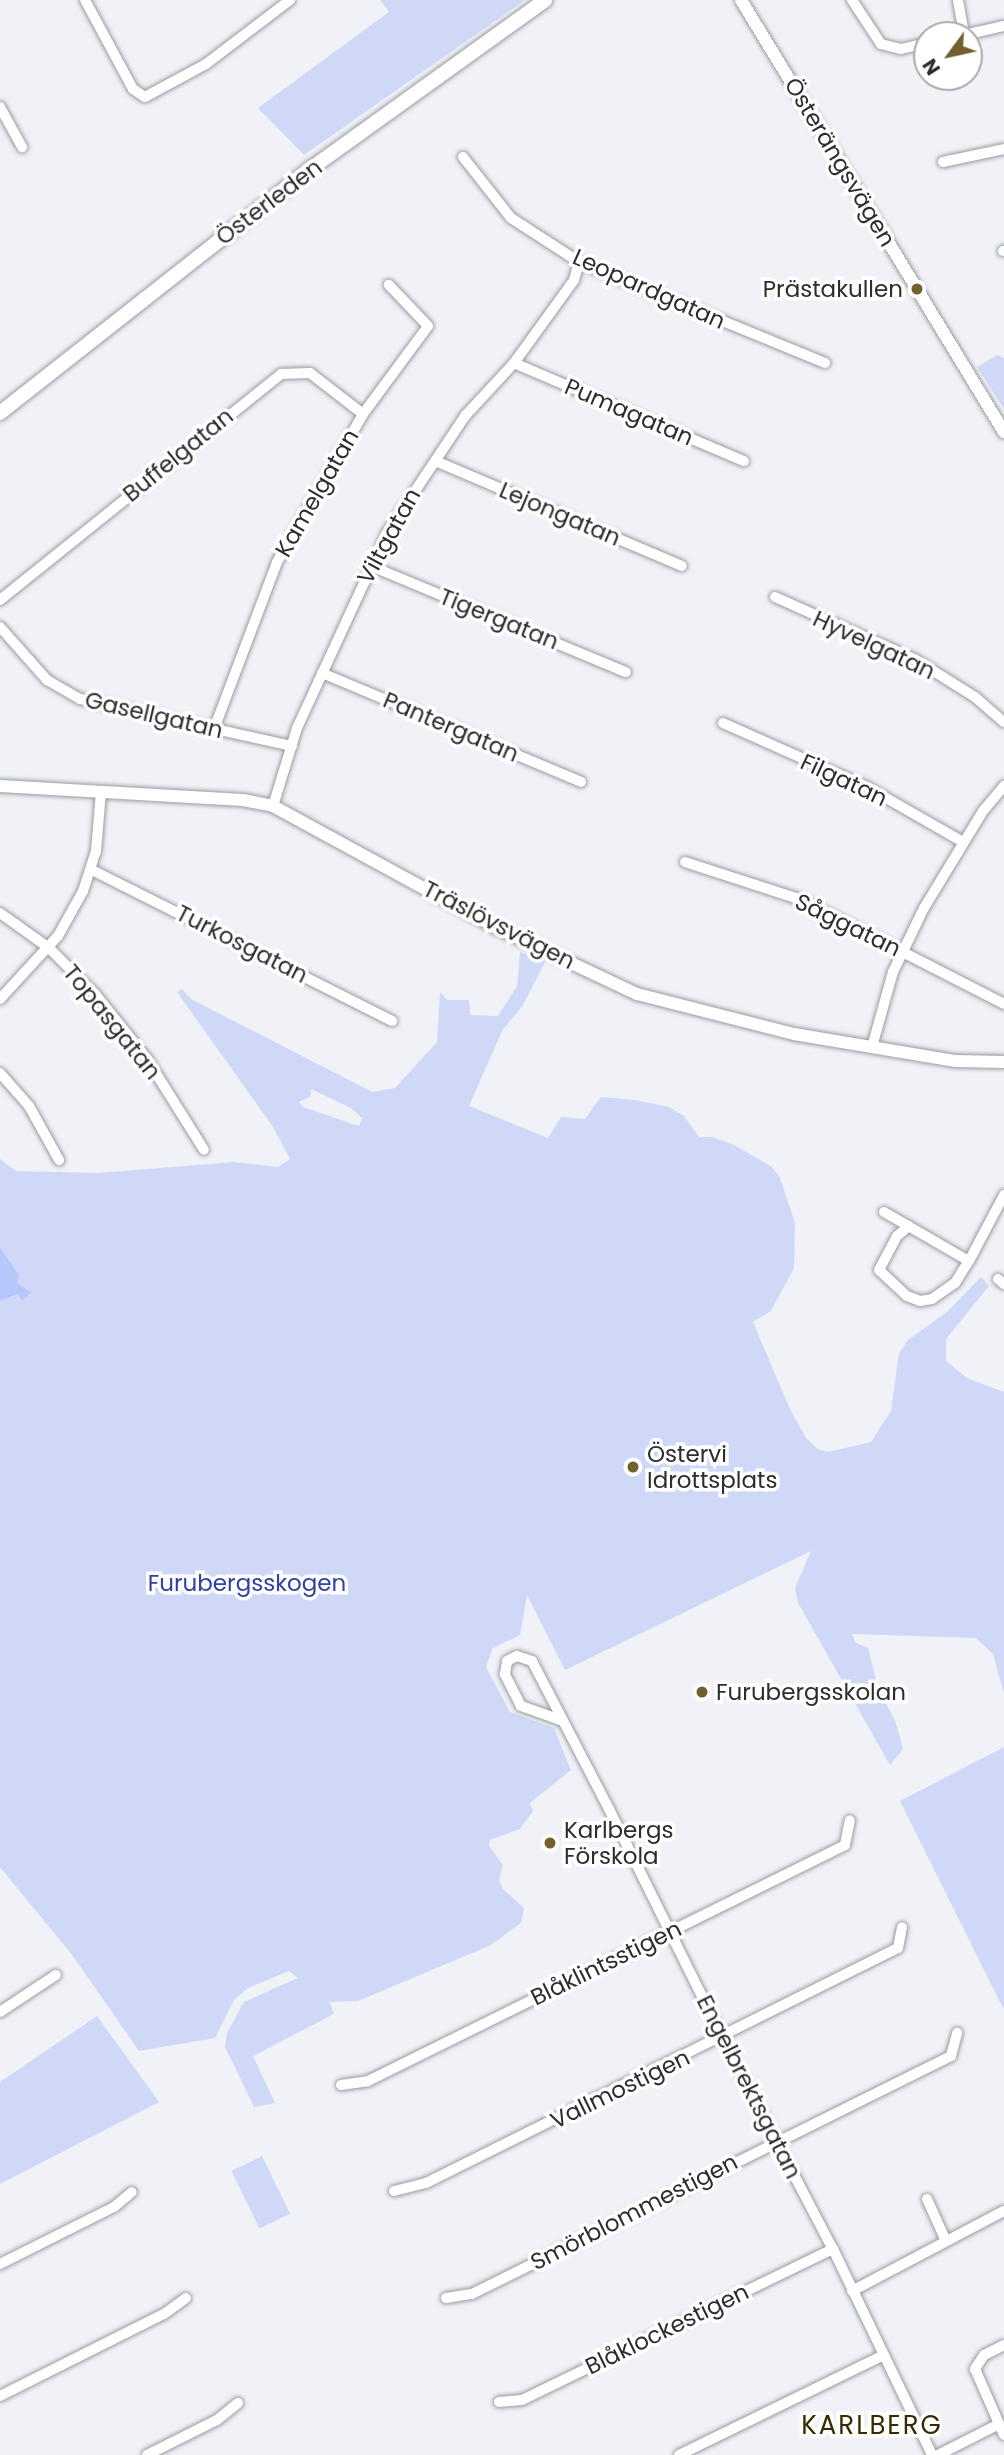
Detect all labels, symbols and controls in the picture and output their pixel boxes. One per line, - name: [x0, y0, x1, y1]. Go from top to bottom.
- north arrow: [913, 21, 983, 91]
- text: N: [916, 53, 947, 80]
- street label: Österängsvägen: [779, 73, 901, 251]
- street label: Österleden: [210, 153, 328, 251]
- street label: Leopardgatan: [569, 243, 729, 335]
- place label: Prästakullen: [763, 275, 903, 303]
- marker: Prästakullen: [909, 281, 925, 297]
- street label: Pumagatan: [561, 373, 697, 451]
- street label: Buffelgatan: [117, 402, 239, 508]
- street label: Kamelgatan: [269, 424, 365, 562]
- street label: Lejongatan: [495, 476, 625, 552]
- street label: Viltgatan: [351, 483, 427, 589]
- street label: Tigergatan: [435, 583, 563, 655]
- street label: Hyvelgatan: [809, 605, 939, 685]
- street label: Gasellgatan: [82, 686, 226, 744]
- street label: Pantergatan: [379, 686, 523, 768]
- street label: Filgatan: [796, 748, 892, 812]
- street label: Träslövsvägen: [418, 875, 580, 975]
- street label: Såggatan: [791, 888, 905, 962]
- street label: Turkosgatan: [172, 899, 312, 989]
- street label: Topasgatan: [57, 959, 167, 1085]
- place label: Östervi Idrottsplats: [647, 1440, 777, 1494]
- marker: Östervi Idrottsplats: [625, 1459, 641, 1475]
- park label: Furubergsskogen: [148, 1569, 346, 1597]
- place label: Furubergsskolan: [716, 1678, 906, 1706]
- marker: Furubergsskolan: [694, 1684, 710, 1700]
- place label: Karlbergs Förskola: [564, 1816, 674, 1870]
- marker: Karlbergs Förskola: [542, 1835, 558, 1851]
- street label: Blåklintsstigen: [526, 1915, 686, 2011]
- street label: Engelbrektsgatan: [691, 1991, 807, 2183]
- street label: Vallmostigen: [546, 2043, 694, 2135]
- street label: Smörblommestigen: [526, 2148, 742, 2276]
- street label: Blåklockestigen: [581, 2278, 753, 2380]
- district label: KARLBERG: [802, 2410, 942, 2442]

